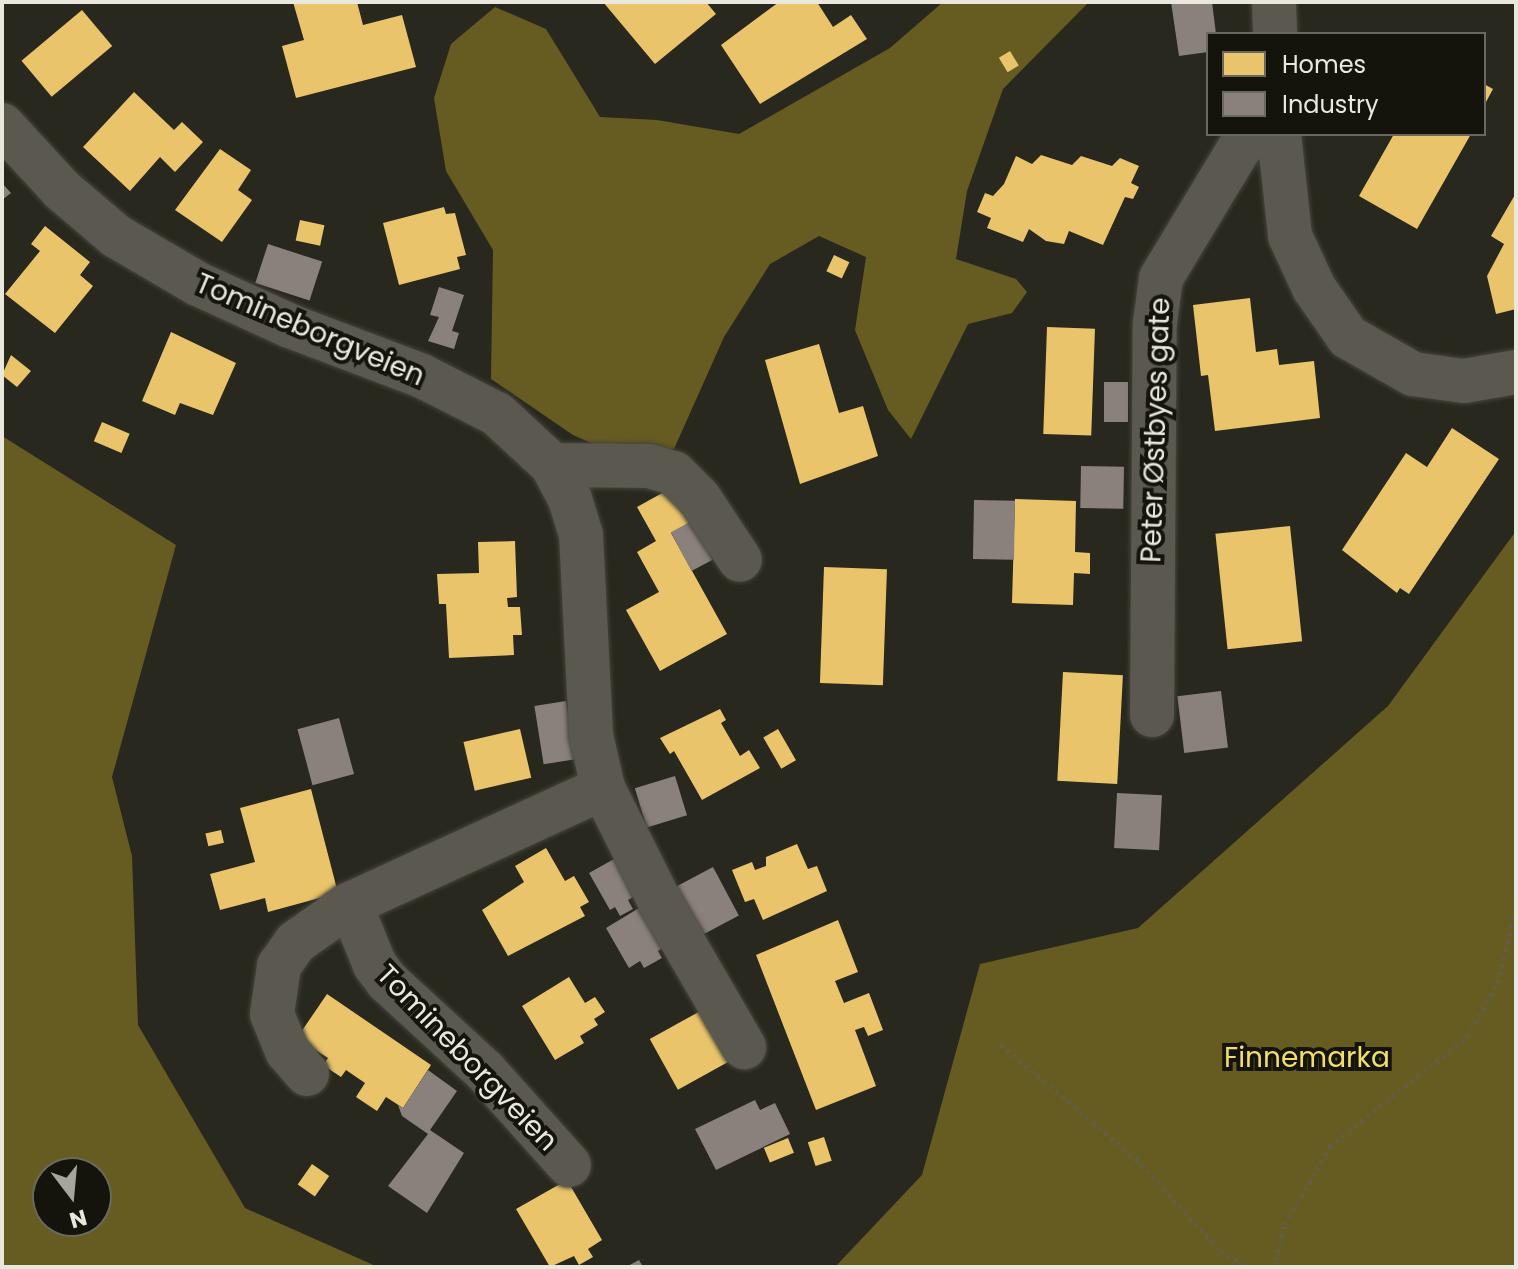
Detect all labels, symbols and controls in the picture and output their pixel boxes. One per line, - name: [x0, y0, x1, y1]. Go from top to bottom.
- legend: [1206, 32, 1486, 136]
- text: Homes: [1282, 48, 1366, 81]
- text: Industry: [1282, 88, 1379, 121]
- street label: Tomineborgveien: [190, 267, 430, 393]
- street label: Peter Østbyes gate: [1135, 297, 1177, 563]
- street label: Tomineborgveien: [370, 958, 564, 1158]
- park label: Finnemarka: [1224, 1041, 1390, 1075]
- north arrow: [32, 1157, 112, 1237]
- text: N: [66, 1201, 90, 1236]

